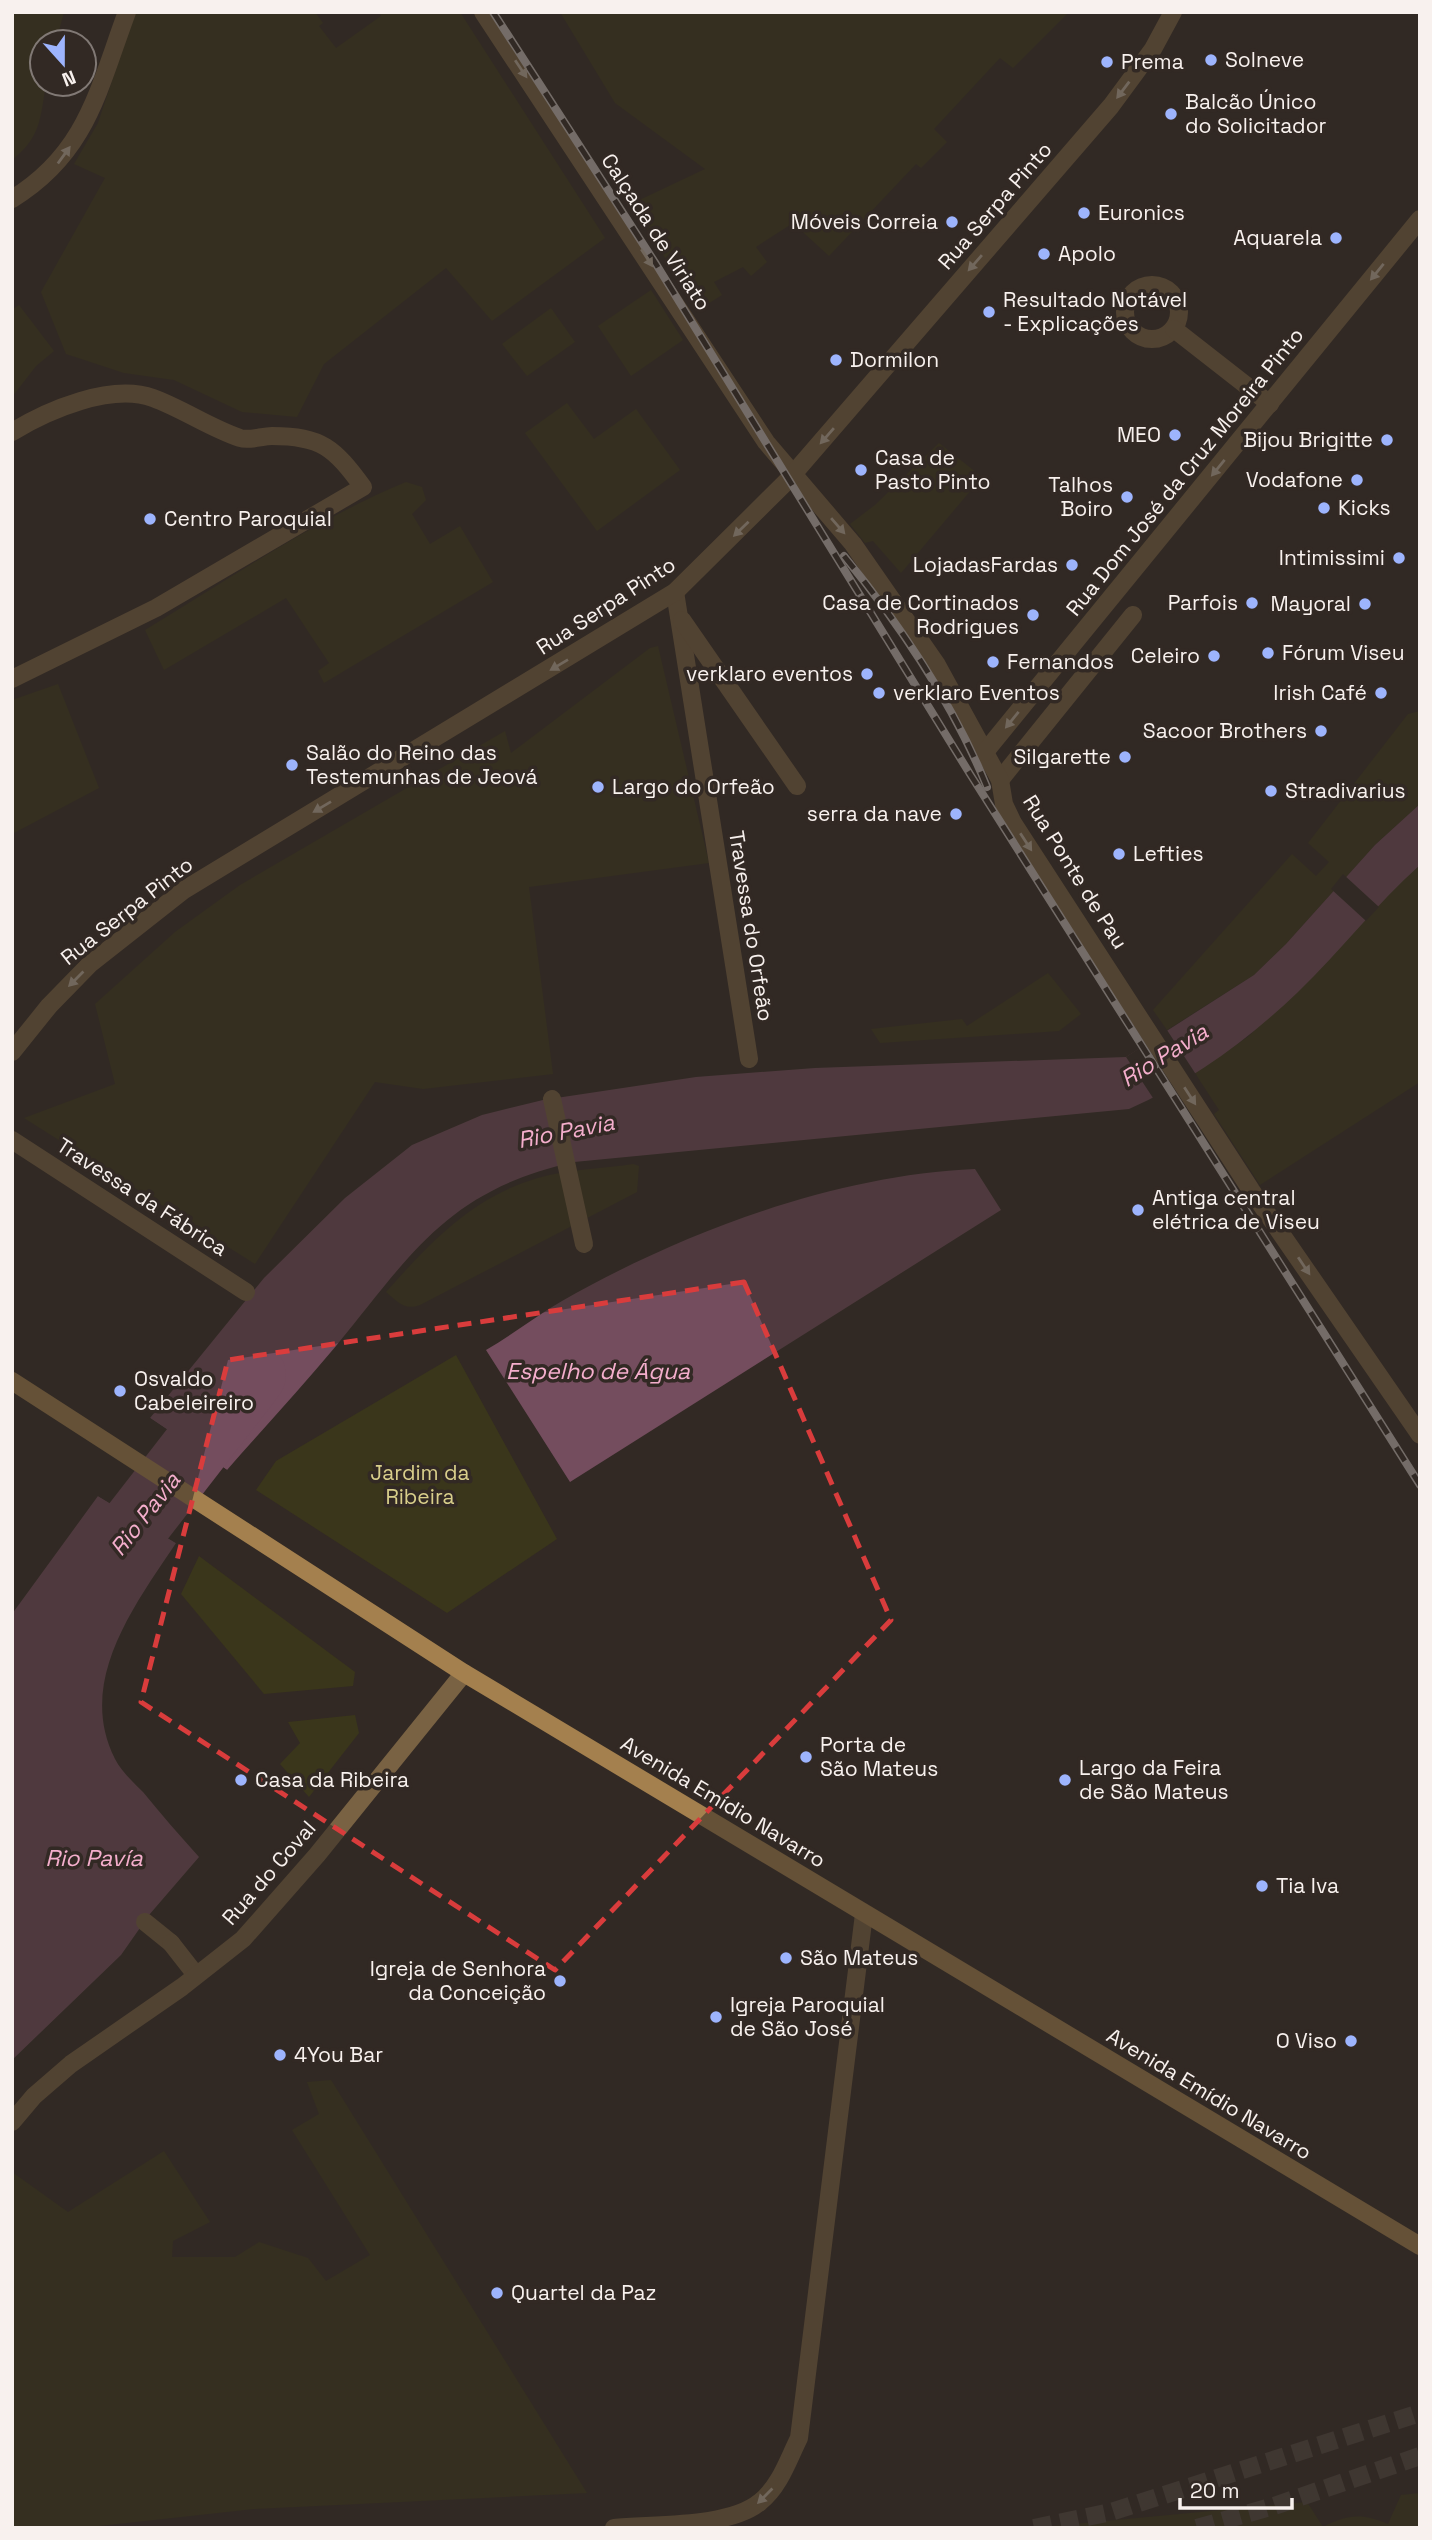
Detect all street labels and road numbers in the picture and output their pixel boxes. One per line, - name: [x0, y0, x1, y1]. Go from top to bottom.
- street label: Rua Serpa Pinto: [932, 136, 1057, 275]
- street label: Calçada de Viriato: [596, 148, 717, 315]
- street label: Rua Dom José da Cruz Moreira Pinto: [1060, 322, 1309, 621]
- street label: Rua Serpa Pinto: [531, 551, 680, 661]
- street label: Rua Ponte de Pau: [1017, 790, 1134, 954]
- street label: Travessa do Orfeão: [723, 829, 780, 1023]
- street label: Rua Serpa Pinto: [55, 851, 198, 971]
- street label: Travessa da Fábrica: [52, 1131, 233, 1262]
- street label: Avenida Emídio Navarro: [616, 1730, 831, 1873]
- street label: Rua do Coval: [216, 1815, 321, 1930]
- street label: Avenida Emídio Navarro: [1102, 2022, 1317, 2165]

